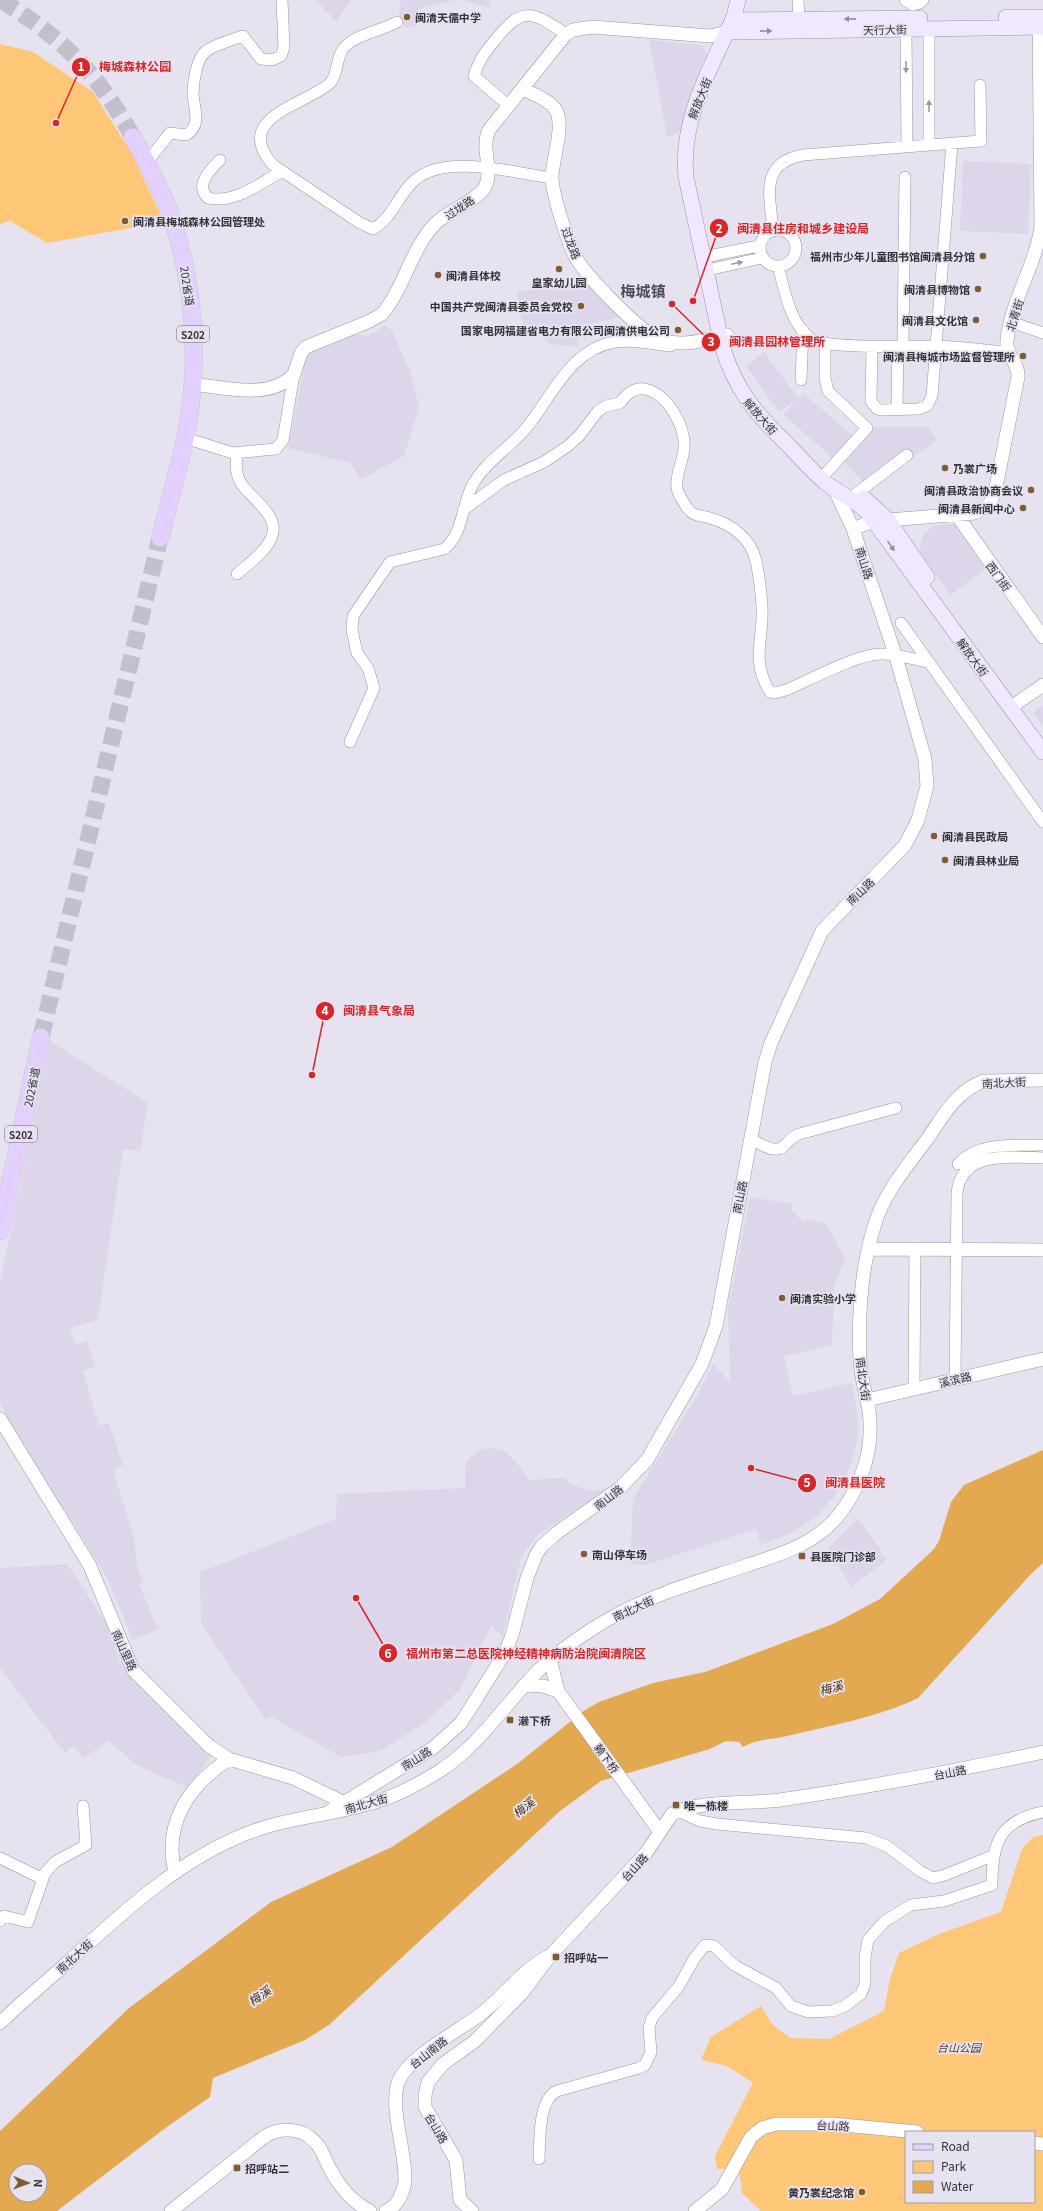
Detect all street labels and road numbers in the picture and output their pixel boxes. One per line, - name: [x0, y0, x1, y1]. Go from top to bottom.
- street label: 天行大街: [863, 21, 907, 37]
- street label: 解放大街: [683, 75, 715, 121]
- street label: 过垅路: [441, 191, 477, 223]
- street label: 过龙路: [559, 225, 585, 261]
- street label: 202省道: [177, 265, 199, 307]
- street label: 北青街: [1001, 297, 1027, 333]
- road number: S202: [177, 326, 209, 342]
- street label: 解放大街: [741, 394, 781, 438]
- street label: 南山路: [852, 545, 878, 581]
- street label: 西门街: [983, 558, 1015, 594]
- street label: 解放大街: [954, 634, 992, 680]
- street label: 南山路: [843, 874, 877, 908]
- street label: 202省道: [19, 1066, 43, 1108]
- street label: 南北大街: [982, 1073, 1026, 1091]
- road number: S202: [5, 1126, 37, 1142]
- street label: 南山路: [728, 1179, 750, 1215]
- street label: 南北大街: [853, 1356, 875, 1402]
- street label: 溪滨路: [937, 1367, 973, 1391]
- street label: 南山路: [590, 1481, 626, 1513]
- street label: 南北大街: [610, 1591, 656, 1625]
- street label: 南山里路: [108, 1627, 142, 1673]
- street label: 赖下桥: [591, 1740, 623, 1776]
- street label: 南山路: [398, 1742, 434, 1774]
- street label: 台山路: [932, 1761, 968, 1783]
- street label: 南北大街: [343, 1789, 389, 1817]
- street label: 台山路: [617, 1849, 651, 1885]
- street label: 南北大街: [52, 1935, 96, 1977]
- street label: 台山南路: [406, 2032, 450, 2072]
- street label: 台山路: [422, 2110, 452, 2146]
- street label: 台山路: [816, 2116, 850, 2134]

